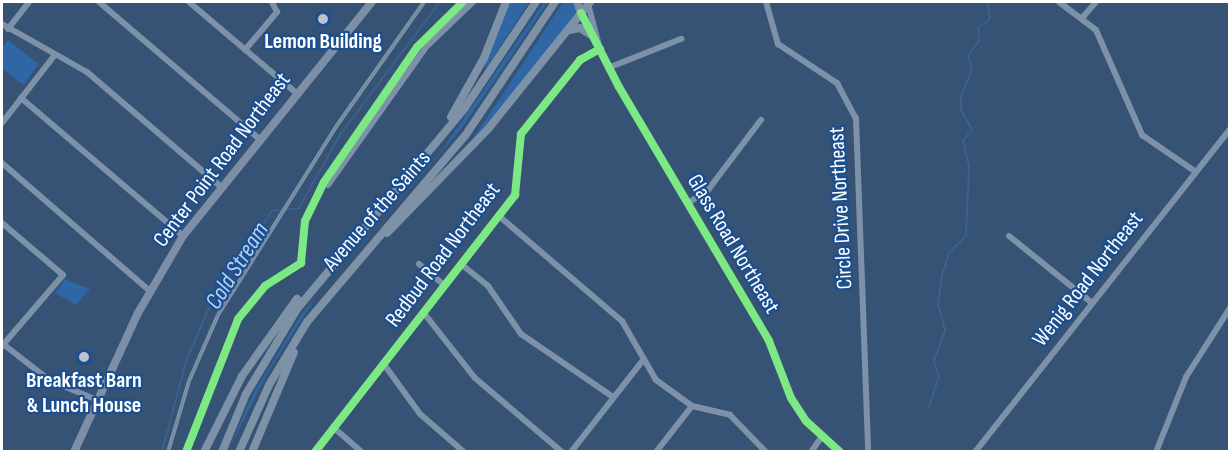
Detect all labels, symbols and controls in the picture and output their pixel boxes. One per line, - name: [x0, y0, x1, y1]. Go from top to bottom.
- marker: Lemon Building: [316, 12, 330, 26]
- place label: Lemon Building: [264, 29, 382, 55]
- street label: Center Point Road Northeast: [148, 68, 296, 252]
- street label: Circle Drive Northeast: [824, 126, 858, 290]
- street label: Avenue of the Saints: [318, 145, 436, 277]
- street label: Glass Road Northeast: [681, 170, 785, 318]
- street label: Redbud Road Northeast: [380, 178, 506, 332]
- street label: Wenig Road Northeast: [1027, 206, 1149, 352]
- water label: Cold Stream: [199, 217, 275, 315]
- marker: Breakfast Barn & Lunch House: [77, 350, 91, 364]
- place label: Breakfast Barn & Lunch House: [26, 367, 142, 418]

